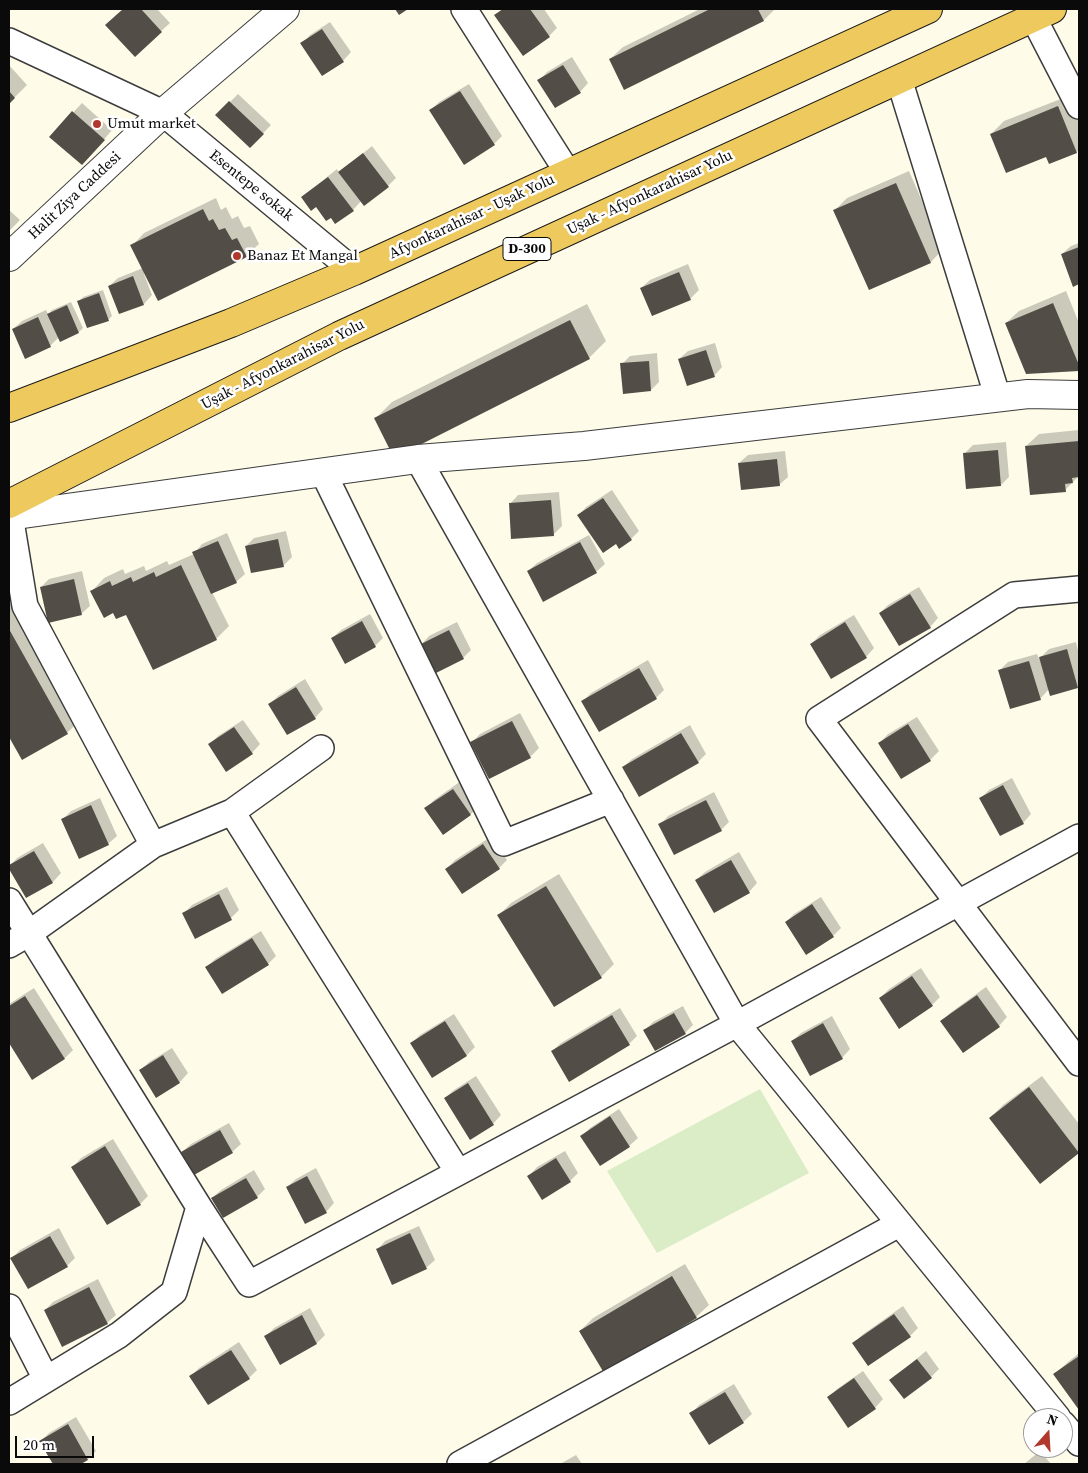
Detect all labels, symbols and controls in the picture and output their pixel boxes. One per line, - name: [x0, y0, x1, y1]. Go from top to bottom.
- place label: Umut market: [107, 115, 196, 133]
- marker: Umut market: [91, 118, 103, 130]
- street label: Esentepe sokak: [205, 147, 297, 225]
- street label: Uşak - Afyonkarahisar Yolu: [564, 147, 736, 239]
- street label: Halit Ziya Caddesi: [25, 148, 125, 244]
- street label: Afyonkarahisar - Uşak Yolu: [386, 171, 558, 263]
- road number: D-300: [503, 238, 551, 260]
- place label: Banaz Et Mangal: [247, 247, 358, 265]
- marker: Banaz Et Mangal: [231, 250, 243, 262]
- street label: Uşak - Afyonkarahisar Yolu: [198, 316, 368, 414]
- north arrow: [1023, 1408, 1073, 1458]
- text: N: [1044, 1409, 1061, 1431]
- scale bar: [18, 1426, 96, 1458]
- text: 20 m: [23, 1434, 55, 1455]

